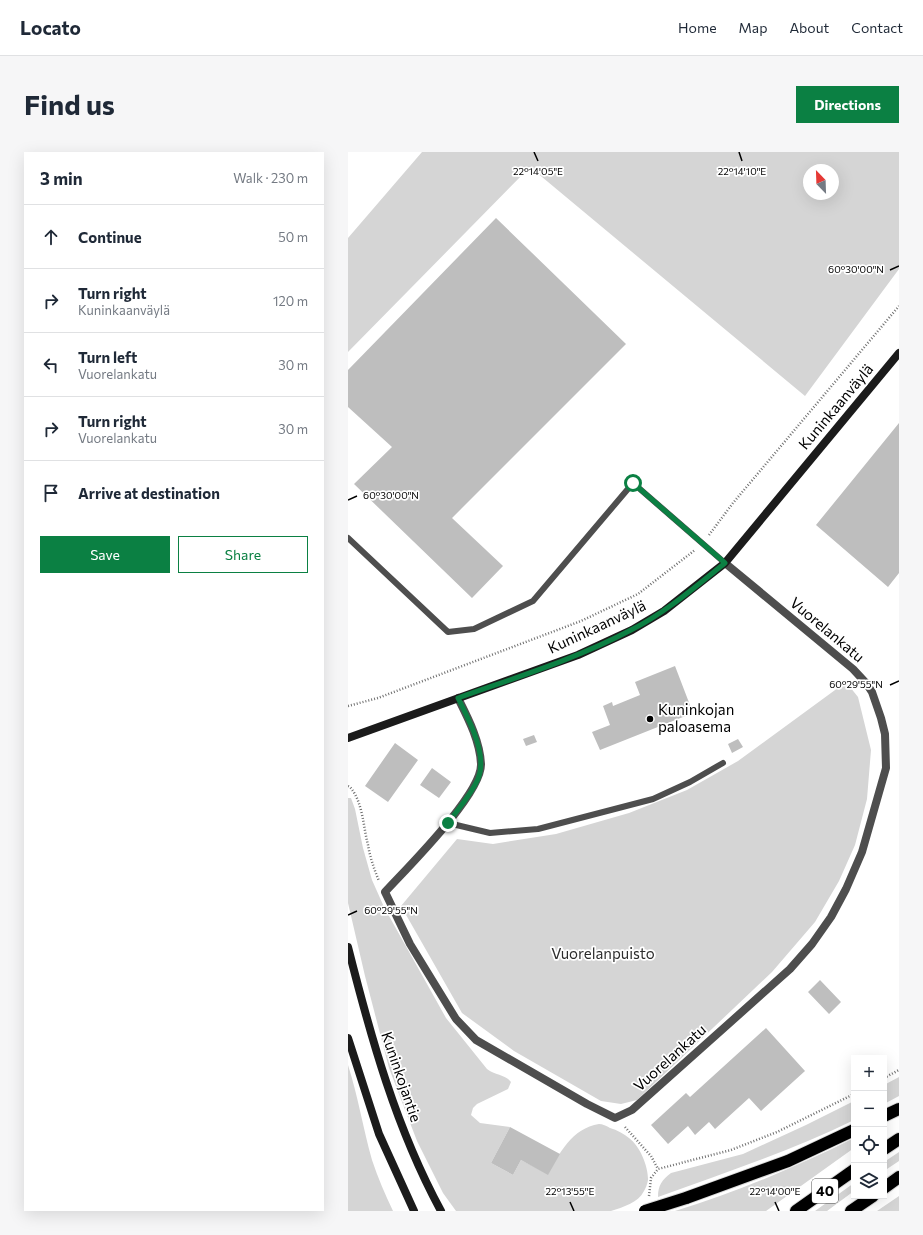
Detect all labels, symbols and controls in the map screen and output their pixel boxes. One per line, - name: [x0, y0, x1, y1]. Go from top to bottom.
- text: Locato: [20, 16, 81, 39]
- text: Home: [678, 19, 717, 36]
- text: Map: [739, 19, 767, 36]
- text: About: [789, 19, 829, 36]
- text: Contact: [851, 19, 903, 36]
- button: Directions: [796, 86, 899, 123]
- text: Find us: [24, 87, 115, 121]
- north arrow: [803, 164, 839, 200]
- text: 22°14'05"E: [513, 165, 563, 177]
- text: 22°14'10"E: [718, 165, 766, 177]
- text: 3 min: [40, 168, 83, 189]
- text: Walk · 230 m: [233, 170, 308, 186]
- icon: ahead: [40, 226, 62, 248]
- text: Continue: [78, 228, 142, 246]
- text: 50 m: [278, 229, 308, 245]
- text: 60°30'00"N: [828, 263, 884, 275]
- text: Turn right: [78, 284, 147, 302]
- icon: right: [40, 290, 62, 312]
- text: 120 m: [273, 293, 308, 309]
- text: Kuninkaanväylä: [78, 302, 170, 318]
- text: Turn left: [78, 348, 137, 366]
- icon: left: [40, 354, 62, 376]
- text: 30 m: [278, 357, 308, 373]
- street label: Kuninkaanväylä: [794, 360, 876, 453]
- text: Vuorelankatu: [78, 366, 157, 382]
- text: Turn right: [78, 412, 147, 430]
- icon: right: [40, 418, 62, 440]
- text: 30 m: [278, 421, 308, 437]
- text: Vuorelankatu: [78, 430, 157, 446]
- route start: [624, 474, 642, 492]
- icon: arrive: [40, 482, 62, 504]
- text: Arrive at destination: [78, 484, 220, 502]
- text: 60°30'00"N: [363, 489, 419, 501]
- button: Save: [40, 536, 170, 573]
- button: Share: [178, 536, 308, 573]
- street label: Vuorelankatu: [787, 593, 868, 665]
- street label: Kuninkaanväylä: [545, 596, 648, 657]
- text: 60°29'55"N: [829, 678, 883, 690]
- place label: Kuninkojan paloasema: [658, 700, 734, 735]
- marker: Kuninkojan paloasema: [645, 714, 655, 724]
- route end: [439, 814, 457, 832]
- text: 60°29'55"N: [364, 904, 418, 916]
- park label: Vuorelanpuisto: [551, 944, 655, 962]
- street label: Vuorelankatu: [629, 1020, 709, 1094]
- street label: Kuninkojantie: [378, 1029, 426, 1124]
- map controls: [851, 1055, 887, 1199]
- button: +: [851, 1055, 887, 1091]
- button: −: [851, 1091, 887, 1127]
- button: locate: [851, 1127, 887, 1163]
- button: layers: [851, 1163, 887, 1199]
- road number: 40: [812, 1179, 838, 1203]
- text: 22°13'55"E: [545, 1185, 595, 1197]
- text: 22°14'00"E: [750, 1185, 800, 1197]

